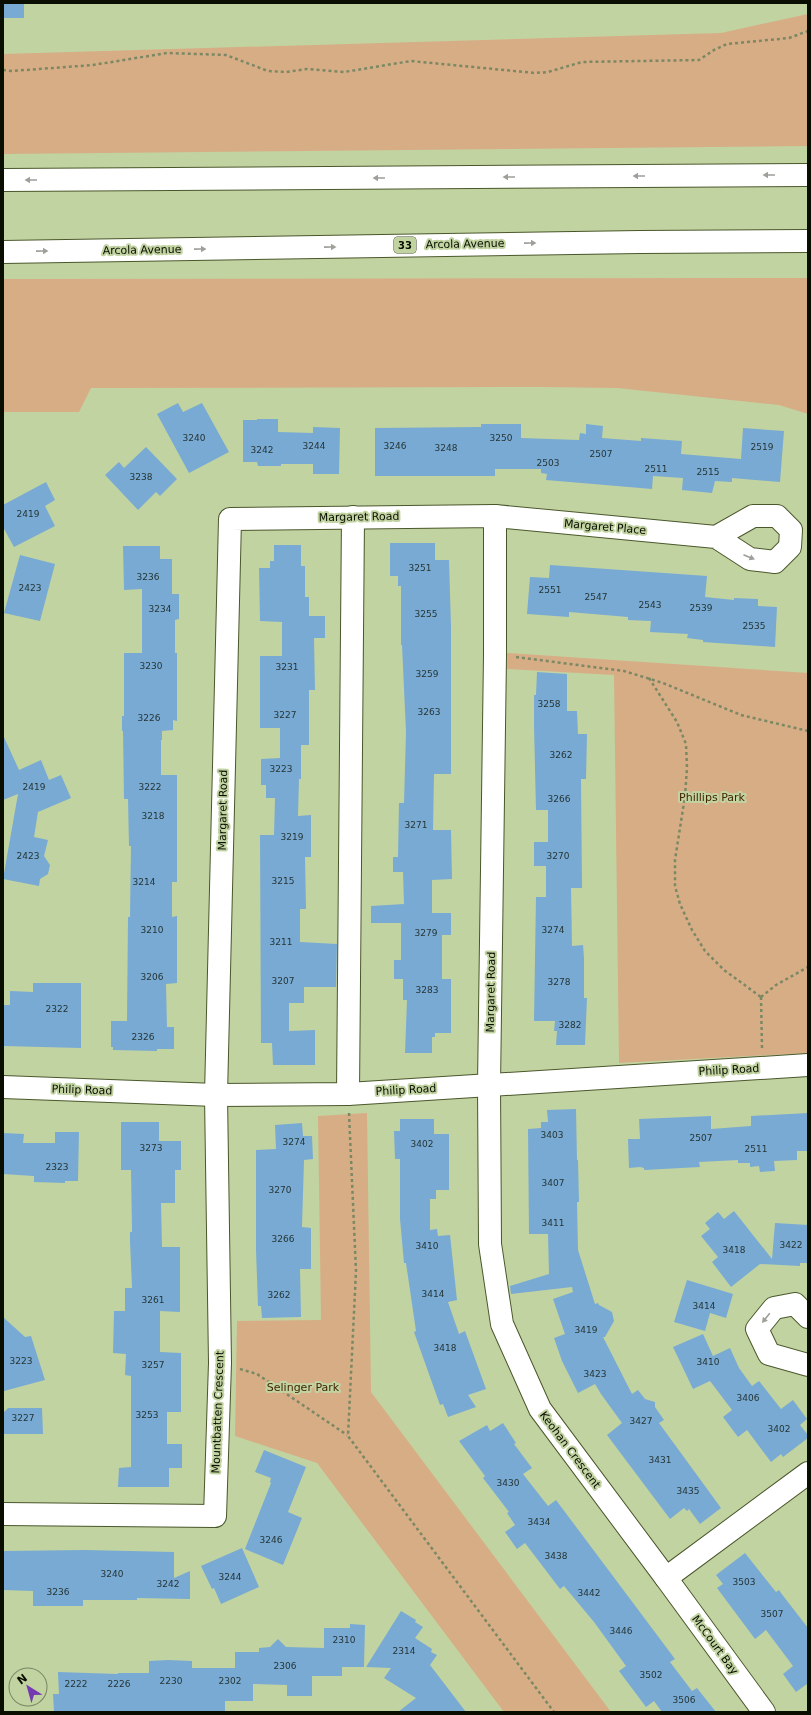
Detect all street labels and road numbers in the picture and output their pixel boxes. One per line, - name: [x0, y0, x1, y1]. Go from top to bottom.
- road number: 33: [394, 237, 416, 253]
- street label: Arcola Avenue: [426, 237, 505, 251]
- street label: Arcola Avenue: [103, 243, 182, 257]
- street label: Margaret Road: [319, 510, 399, 524]
- street label: Margaret Place: [563, 517, 647, 537]
- street label: Margaret Road: [216, 770, 230, 850]
- street label: Margaret Road: [484, 952, 498, 1032]
- street label: Philip Road: [698, 1062, 760, 1078]
- street label: Philip Road: [51, 1082, 113, 1098]
- street label: Philip Road: [375, 1082, 437, 1098]
- street label: Mountbatten Crescent: [209, 1350, 227, 1474]
- street label: Keohan Crescent: [537, 1409, 604, 1492]
- street label: McCourt Bay: [689, 1613, 741, 1678]

